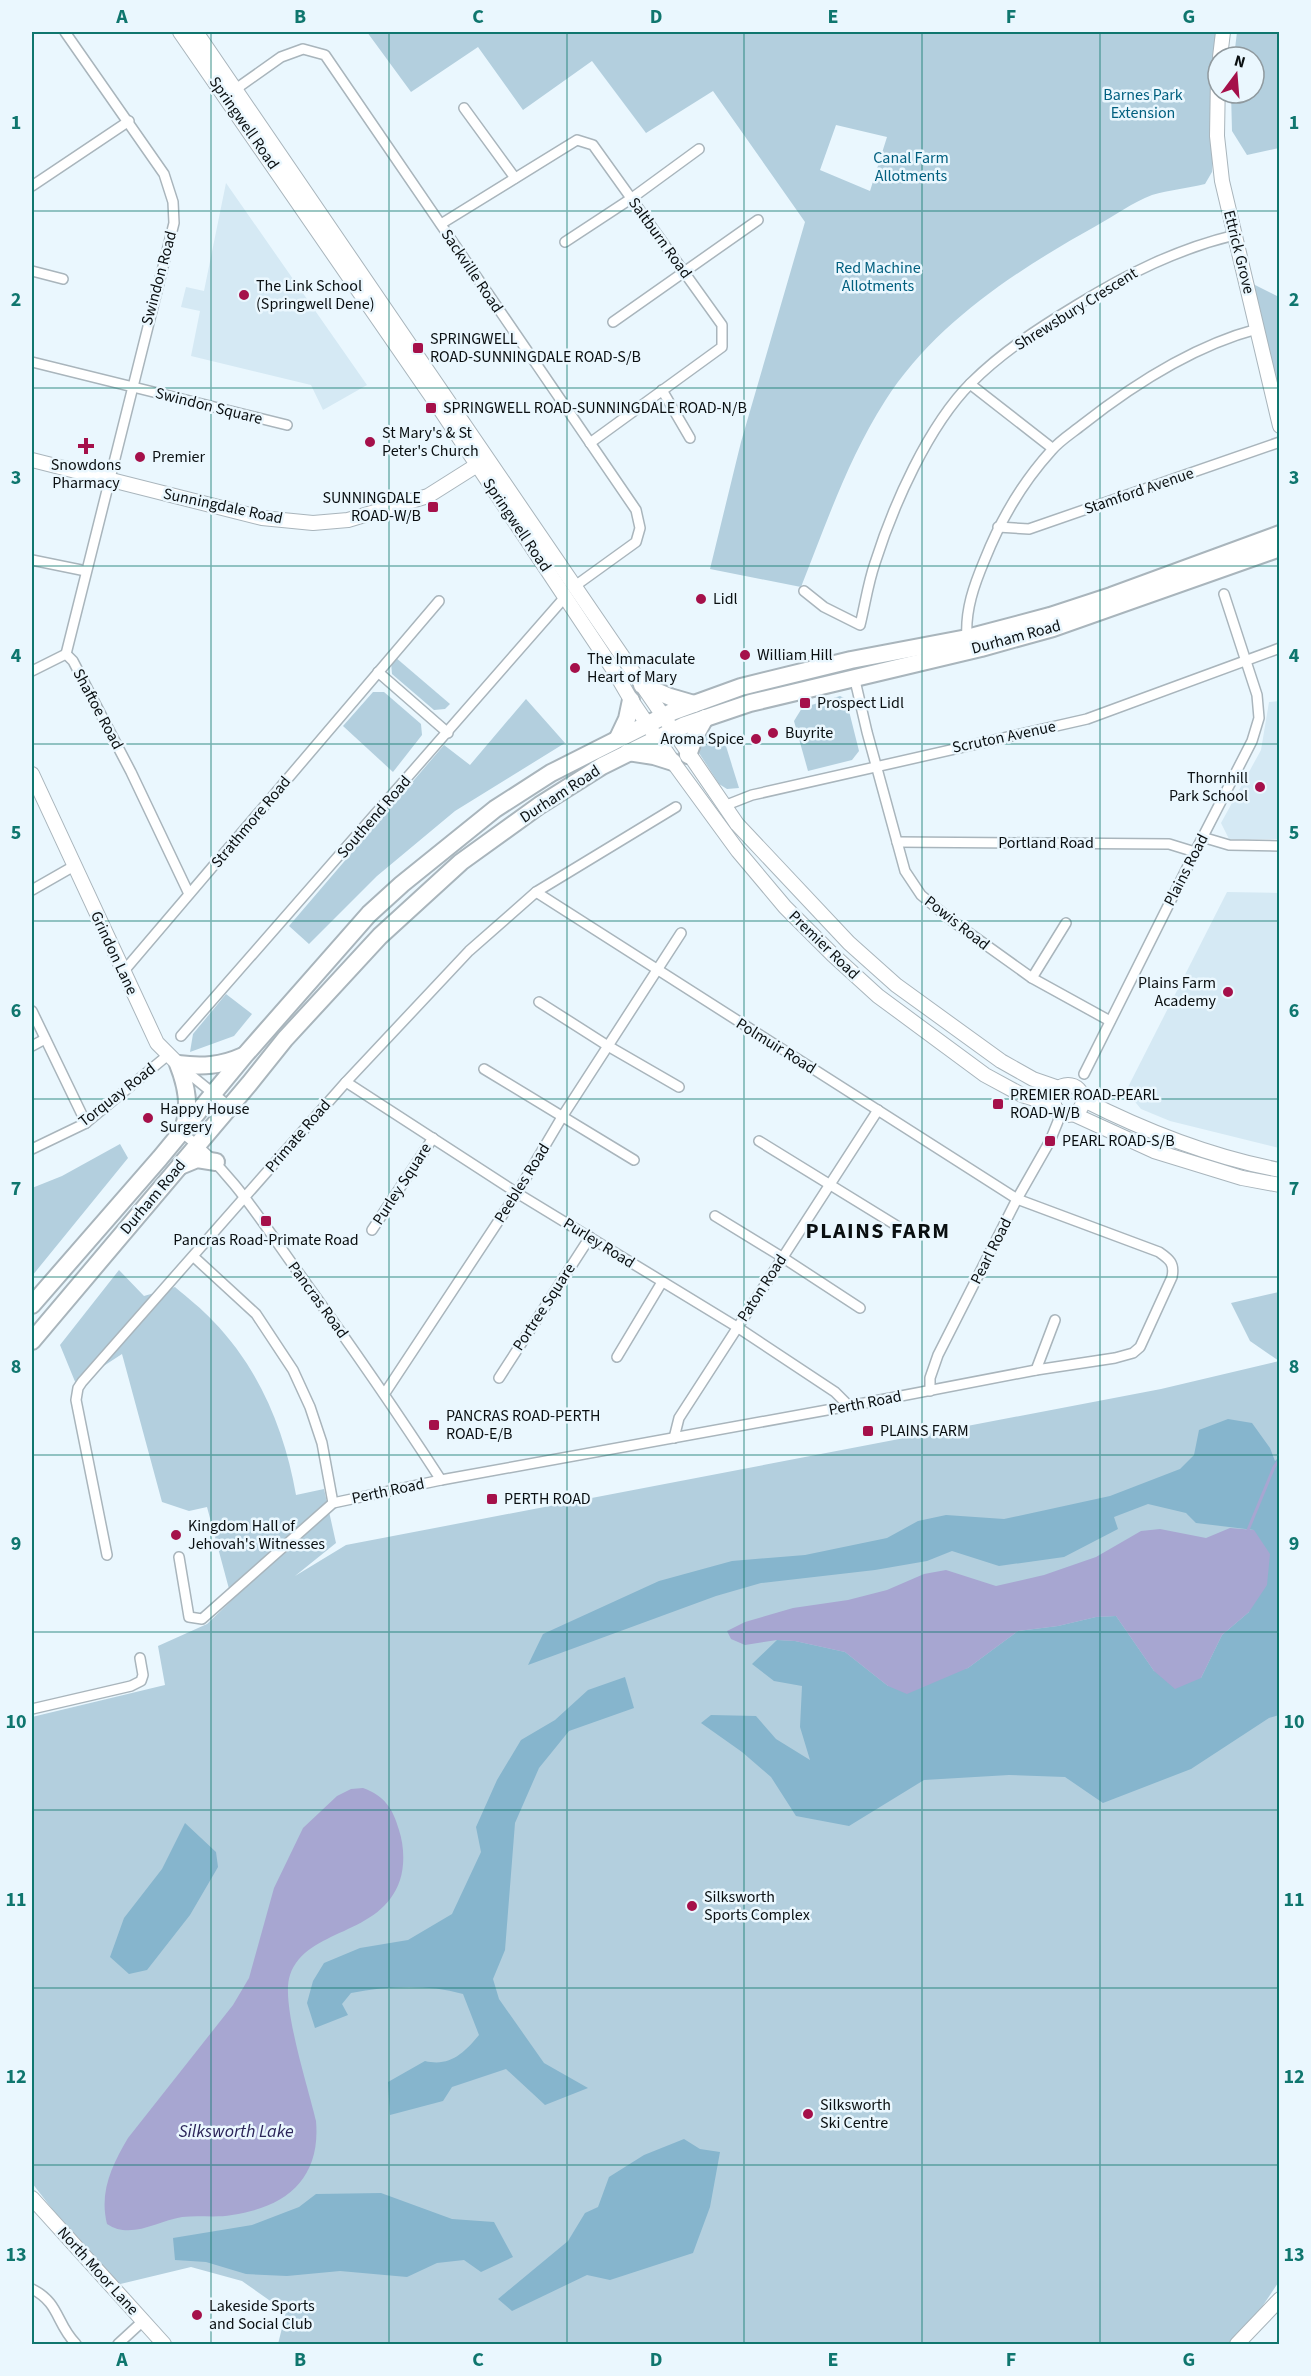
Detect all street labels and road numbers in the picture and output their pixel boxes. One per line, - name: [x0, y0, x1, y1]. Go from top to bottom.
- street label: Springwell Road: [204, 72, 284, 174]
- street label: Saltburn Road: [623, 193, 697, 283]
- street label: Ettrick Grove: [1218, 208, 1260, 296]
- street label: Sackville Road: [436, 225, 508, 317]
- street label: Swindon Road: [136, 229, 182, 327]
- street label: Shrewsbury Crescent: [1010, 262, 1142, 356]
- street label: Swindon Square: [153, 382, 265, 430]
- street label: Stamford Avenue: [1081, 462, 1197, 520]
- street label: Springwell Road: [477, 474, 557, 576]
- street label: Sunningdale Road: [161, 483, 285, 529]
- street label: Durham Road: [969, 615, 1063, 659]
- street label: Shaftoe Road: [67, 665, 129, 753]
- street label: Scruton Avenue: [950, 715, 1058, 759]
- street label: Durham Road: [516, 760, 604, 828]
- street label: Strathmore Road: [206, 771, 296, 873]
- street label: Southend Road: [332, 771, 416, 863]
- street label: Plains Road: [1158, 830, 1214, 910]
- street label: Portland Road: [998, 832, 1094, 854]
- street label: Powis Road: [920, 891, 994, 955]
- street label: Premier Road: [784, 906, 864, 984]
- street label: Grindon Lane: [85, 907, 143, 999]
- street label: Polmuir Road: [732, 1013, 820, 1079]
- street label: Torquay Road: [74, 1058, 160, 1132]
- street label: Primate Road: [260, 1095, 336, 1177]
- street label: Purley Square: [367, 1139, 437, 1229]
- street label: Peebles Road: [489, 1139, 555, 1227]
- street label: Durham Road: [115, 1155, 191, 1239]
- street label: Purley Road: [559, 1212, 639, 1274]
- street label: Pearl Road: [965, 1214, 1017, 1288]
- street label: Paton Road: [732, 1250, 792, 1326]
- street label: Pancras Road: [283, 1257, 353, 1343]
- street label: Portree Square: [507, 1259, 581, 1355]
- street label: Perth Road: [827, 1385, 903, 1421]
- street label: Perth Road: [350, 1473, 426, 1509]
- street label: North Moor Lane: [52, 2222, 144, 2320]

